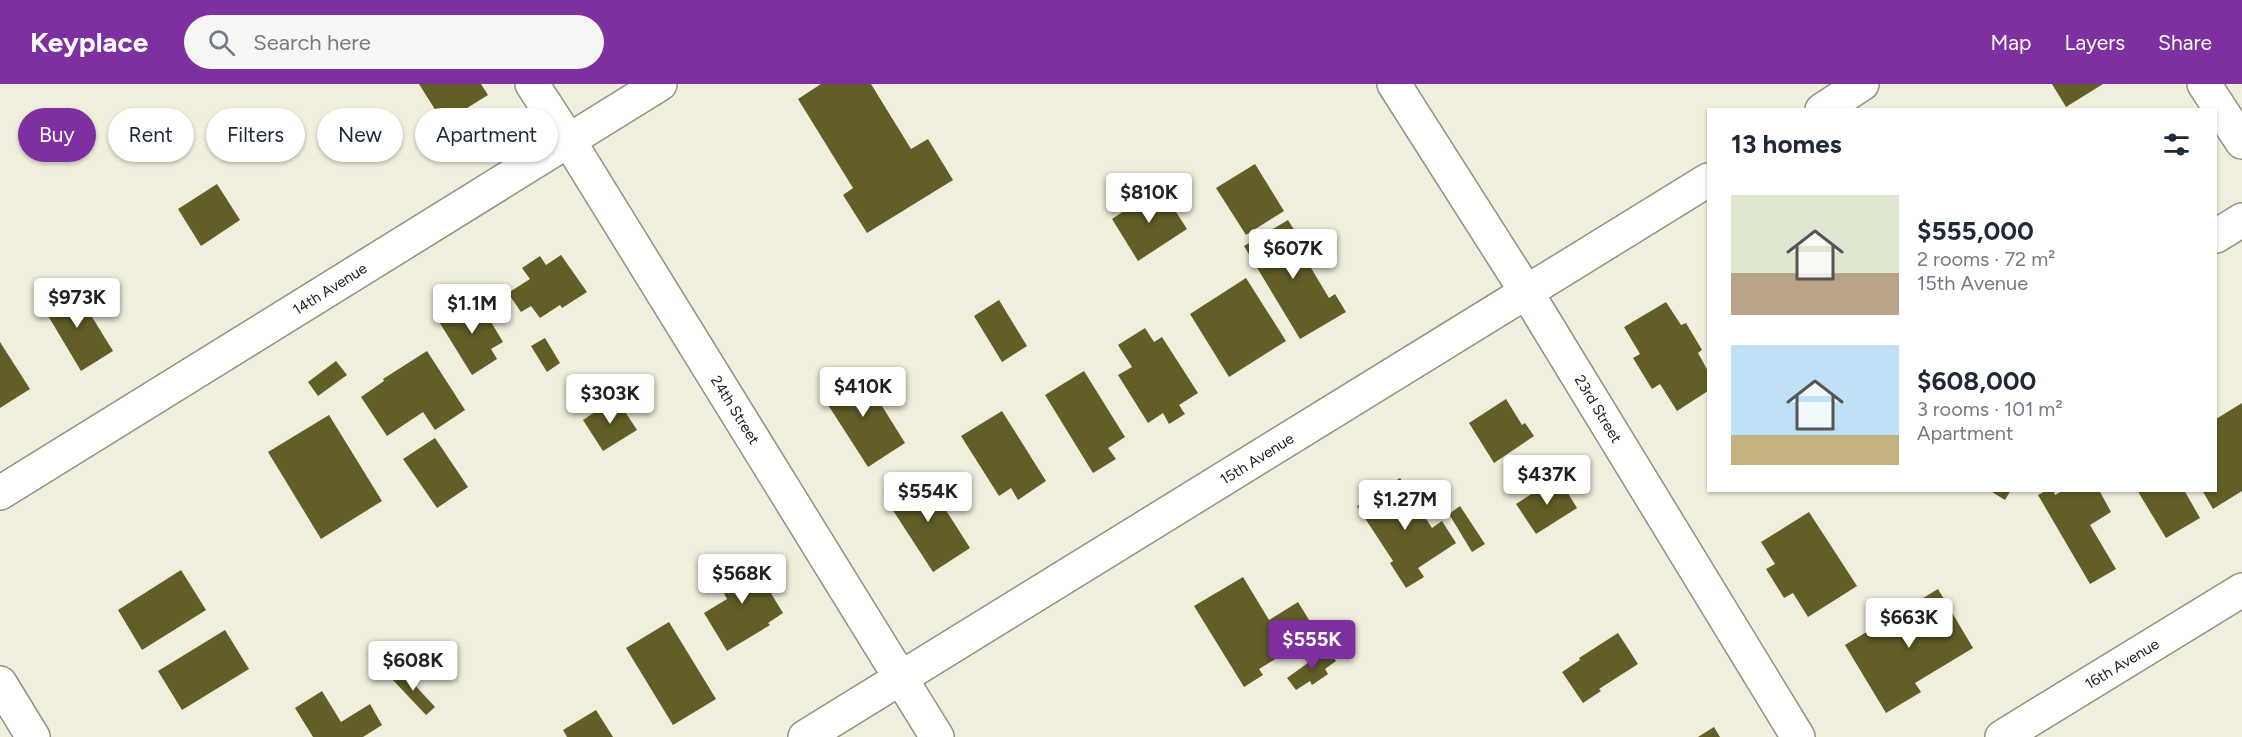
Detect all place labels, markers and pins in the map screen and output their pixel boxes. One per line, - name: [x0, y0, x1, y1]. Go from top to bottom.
- pin: $810K: [1107, 173, 1191, 224]
- pin: $607K: [1251, 229, 1335, 280]
- pin: $973K: [35, 278, 119, 329]
- pin: $1.1M: [430, 284, 514, 335]
- pin: $410K: [821, 367, 905, 418]
- pin: $303K: [568, 374, 652, 425]
- pin: $437K: [1505, 455, 1589, 506]
- pin: $554K: [886, 472, 970, 523]
- pin: $1.27M: [1356, 480, 1454, 531]
- pin: $568K: [700, 554, 784, 605]
- pin: $663K: [1867, 598, 1951, 649]
- pin: $555K: [1270, 620, 1354, 671]
- pin: $608K: [371, 641, 455, 692]

